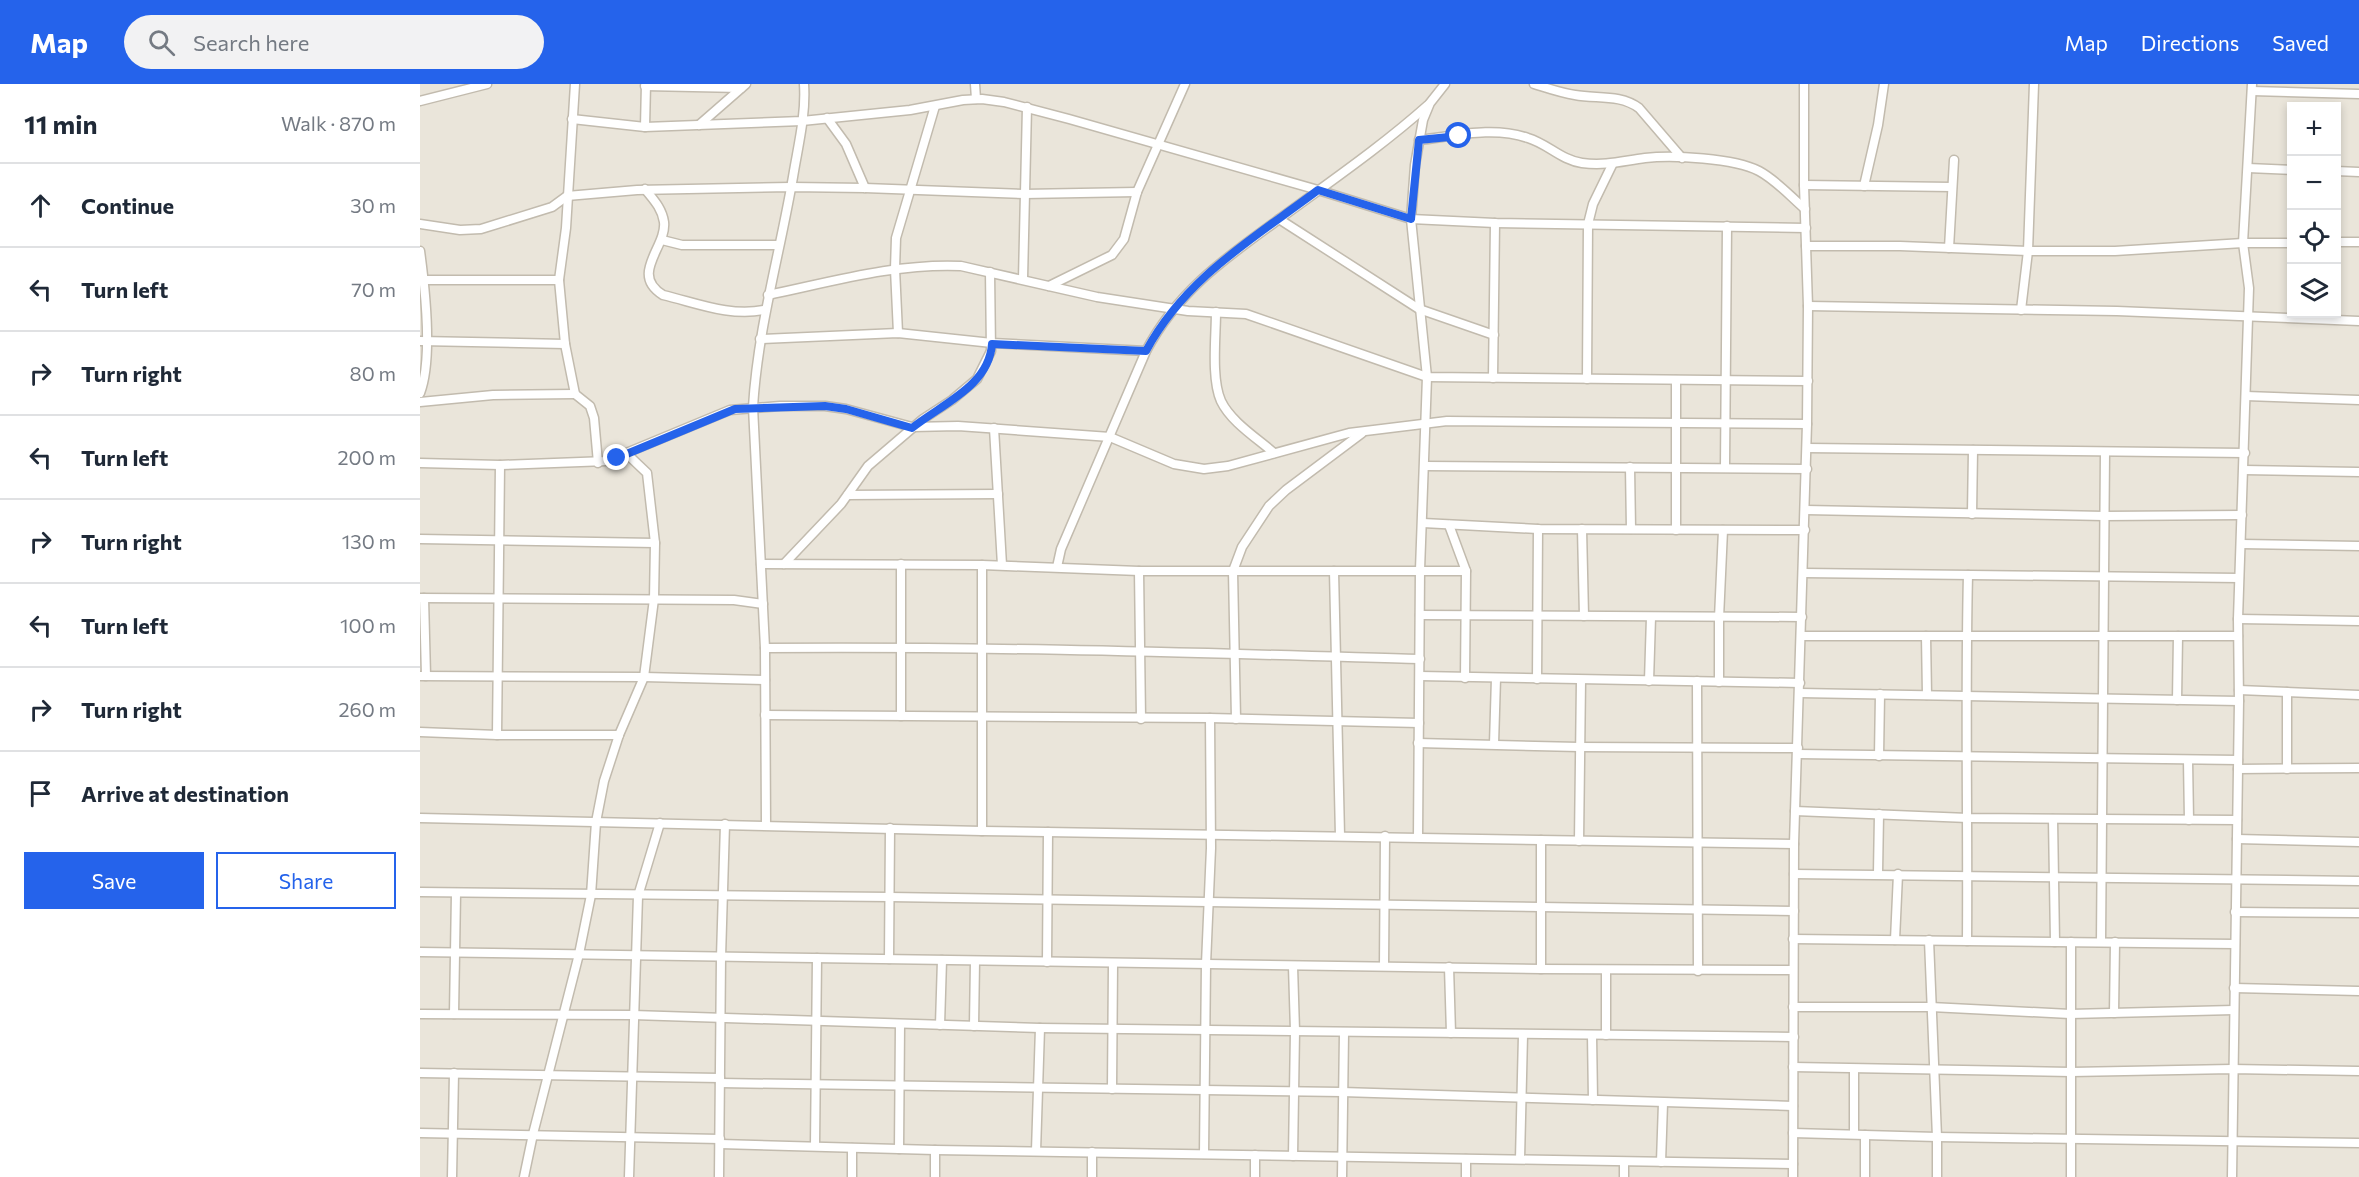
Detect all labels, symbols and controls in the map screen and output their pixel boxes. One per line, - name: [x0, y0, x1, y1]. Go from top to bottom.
- search box: [124, 15, 544, 69]
- text: Map: [30, 25, 88, 59]
- icon: search: [145, 26, 178, 59]
- text: Search here: [193, 29, 309, 56]
- text: Map: [2065, 30, 2108, 55]
- text: Directions: [2141, 30, 2239, 55]
- text: Saved: [2272, 30, 2329, 55]
- map controls: [2287, 102, 2341, 318]
- button: +: [2287, 102, 2341, 156]
- text: 11 min: [24, 108, 97, 139]
- text: Walk · 870 m: [281, 111, 396, 135]
- route start: [1445, 122, 1471, 148]
- button: −: [2287, 156, 2341, 210]
- icon: ahead: [24, 189, 57, 222]
- text: Continue: [81, 192, 174, 219]
- text: 30 m: [350, 193, 396, 217]
- button: locate: [2287, 210, 2341, 264]
- button: layers: [2287, 264, 2341, 318]
- icon: left: [24, 273, 57, 306]
- text: Turn left: [81, 276, 168, 303]
- text: 70 m: [351, 277, 396, 301]
- icon: right: [24, 357, 57, 390]
- text: Turn right: [81, 360, 182, 387]
- text: 80 m: [350, 361, 396, 385]
- icon: left: [24, 441, 57, 474]
- text: Turn left: [81, 444, 168, 471]
- route end: [603, 444, 629, 470]
- text: 200 m: [338, 445, 396, 469]
- icon: right: [24, 525, 57, 558]
- text: Turn right: [81, 528, 182, 555]
- text: 130 m: [342, 529, 396, 553]
- icon: left: [24, 609, 57, 642]
- text: Turn left: [81, 612, 168, 639]
- text: 100 m: [340, 613, 396, 637]
- icon: right: [24, 693, 57, 726]
- text: Turn right: [81, 696, 182, 723]
- text: 260 m: [338, 697, 396, 721]
- icon: arrive: [24, 777, 57, 810]
- text: Arrive at destination: [81, 780, 289, 807]
- button: Save: [24, 852, 204, 909]
- button: Share: [216, 852, 396, 909]

